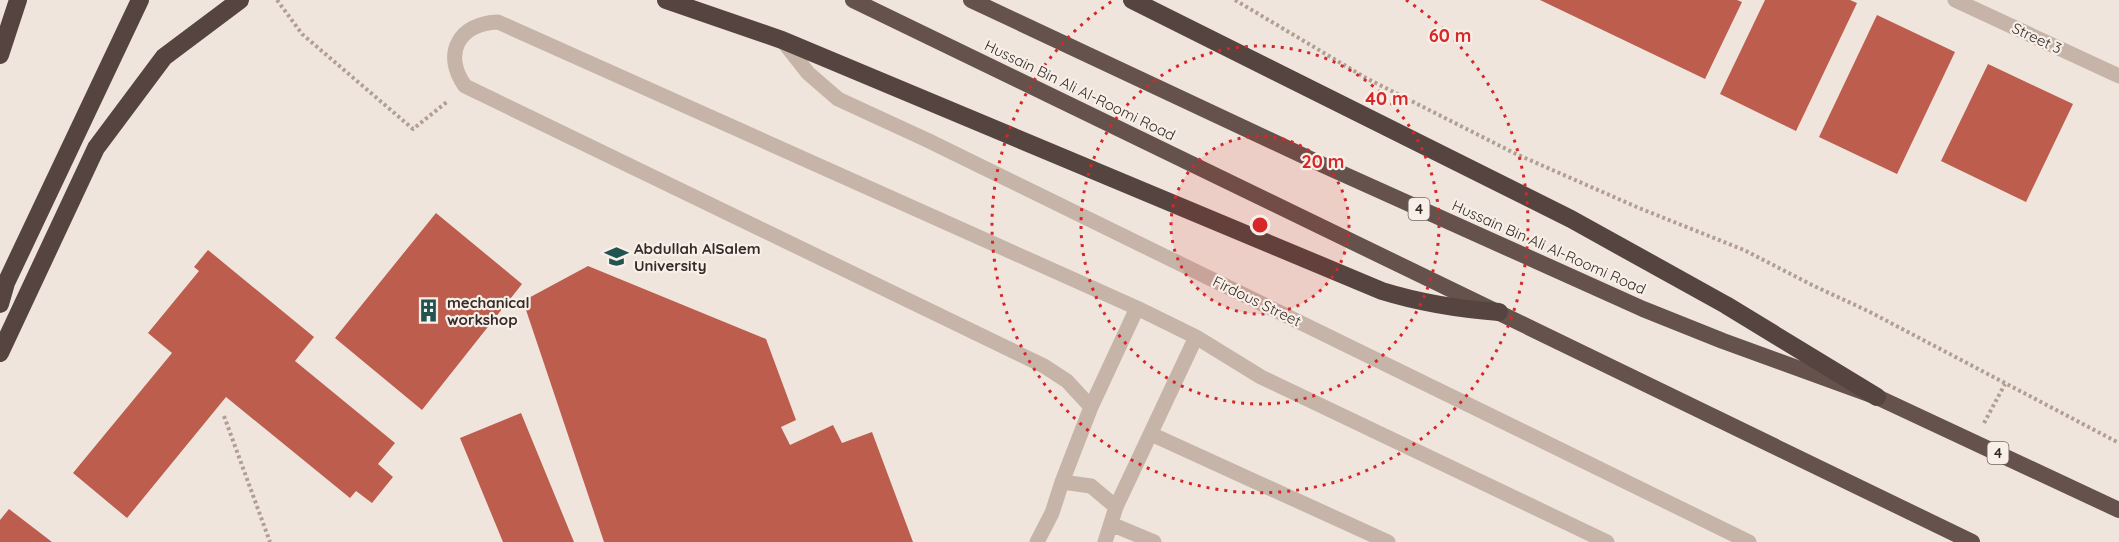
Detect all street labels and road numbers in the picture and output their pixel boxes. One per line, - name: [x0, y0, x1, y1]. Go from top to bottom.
- street label: Street 3: [2009, 18, 2065, 58]
- street label: Hussain Bin Ali Al-Roomi Road: [981, 35, 1179, 145]
- street label: Hussain Bin Ali Al-Roomi Road: [1449, 196, 1649, 298]
- road number: 4: [1408, 198, 1430, 220]
- street label: Firdous Street: [1210, 271, 1304, 331]
- road number: 4: [1988, 442, 2008, 464]

